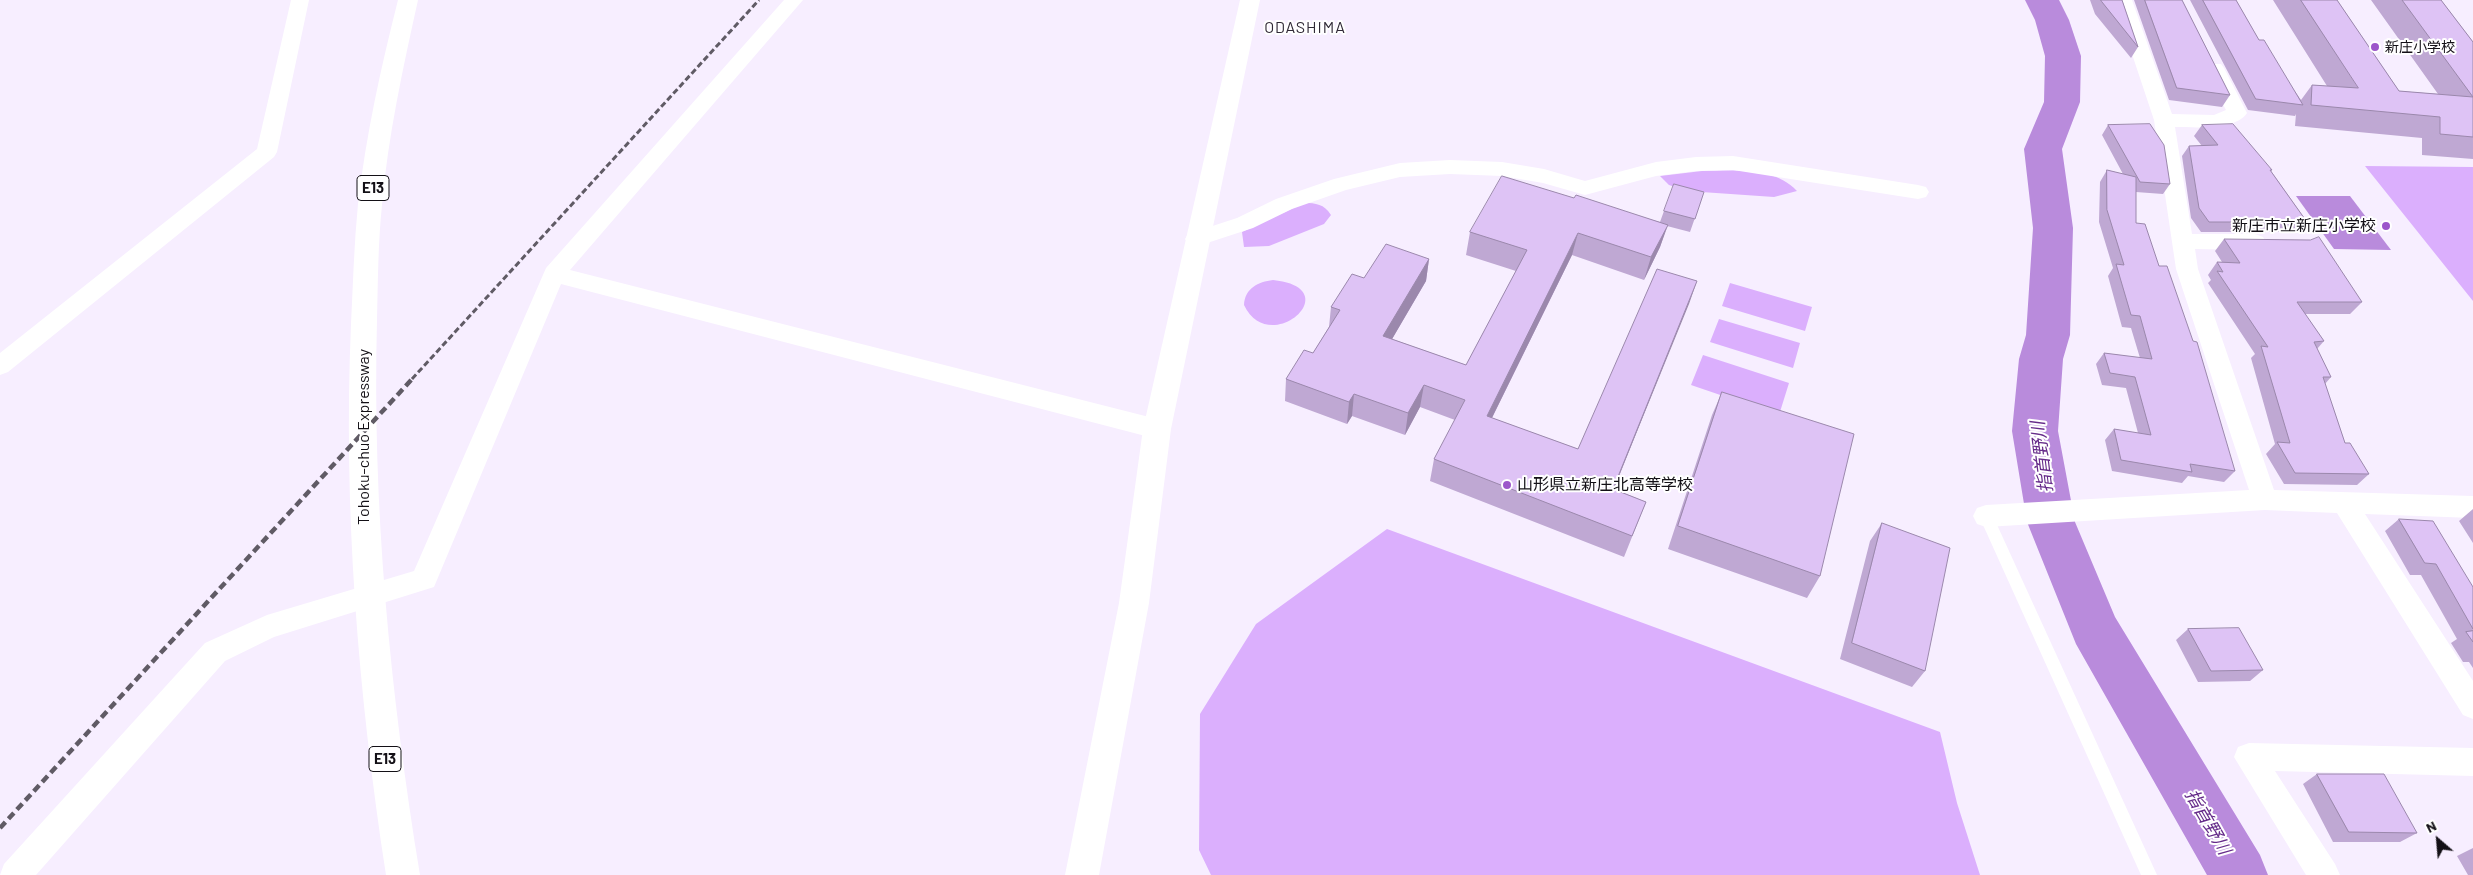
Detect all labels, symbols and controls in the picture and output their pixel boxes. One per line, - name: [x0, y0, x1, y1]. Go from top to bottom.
- district label: ODASHIMA: [1263, 18, 1347, 38]
- place label: 新庄小学校: [2385, 39, 2455, 55]
- marker: 新庄小学校: [2369, 41, 2381, 53]
- road number: E13: [357, 176, 389, 200]
- place label: 新庄市立新庄小学校: [2232, 216, 2376, 236]
- marker: 新庄市立新庄小学校: [2380, 220, 2392, 232]
- street label: Tohoku-chuo Expressway: [354, 349, 374, 525]
- water label: 指首野川: [2027, 420, 2057, 494]
- place label: 山形県立新庄北高等学校: [1517, 475, 1693, 495]
- marker: 山形県立新庄北高等学校: [1501, 479, 1513, 491]
- road number: E13: [369, 746, 401, 772]
- water label: 指首野川: [2181, 785, 2235, 859]
- north arrow: [2413, 815, 2463, 865]
- text: N: [2423, 817, 2439, 836]

